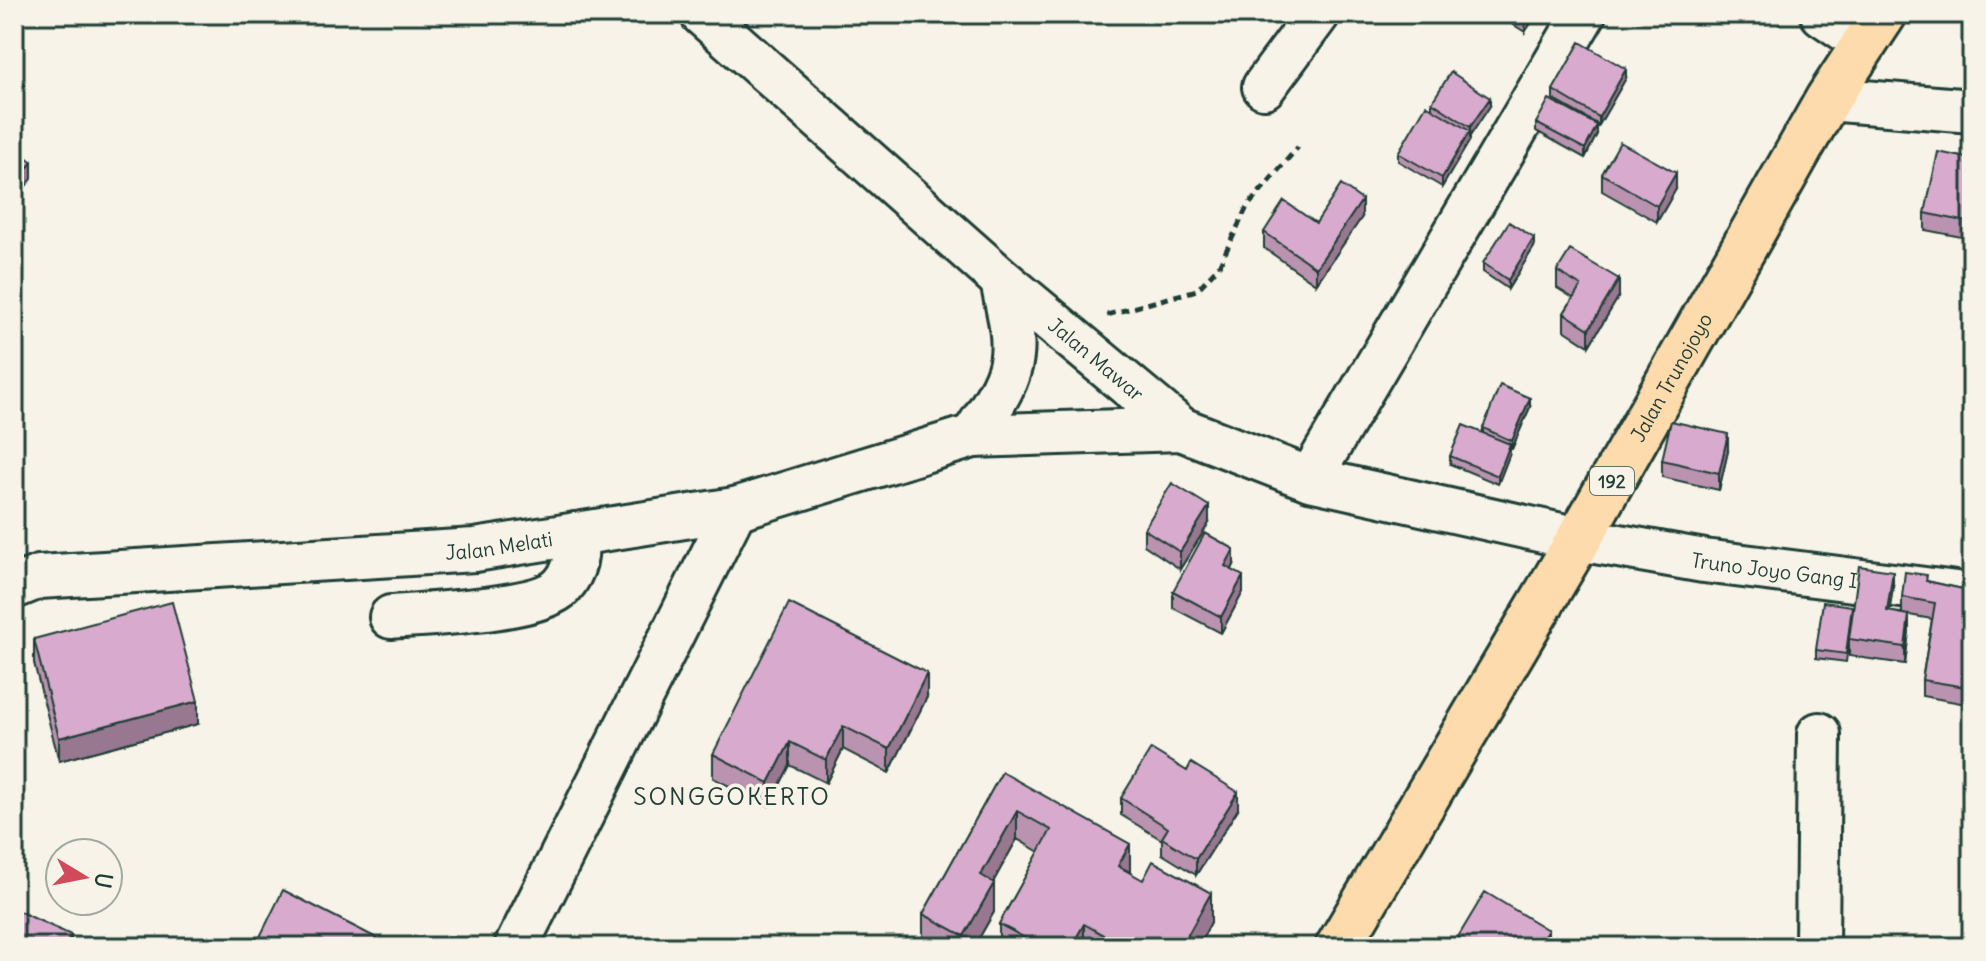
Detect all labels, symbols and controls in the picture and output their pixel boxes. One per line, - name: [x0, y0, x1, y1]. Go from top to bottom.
- street label: Jalan Trunojoyo: [1624, 308, 1717, 446]
- street label: Jalan Mawar: [1044, 312, 1149, 406]
- road number: 192: [1590, 467, 1634, 495]
- street label: Jalan Melati: [445, 525, 554, 564]
- street label: Truno Joyo Gang I: [1690, 547, 1859, 593]
- district label: SONGGOKERTO: [633, 781, 831, 811]
- north arrow: [44, 837, 124, 917]
- text: U: [89, 871, 119, 890]

